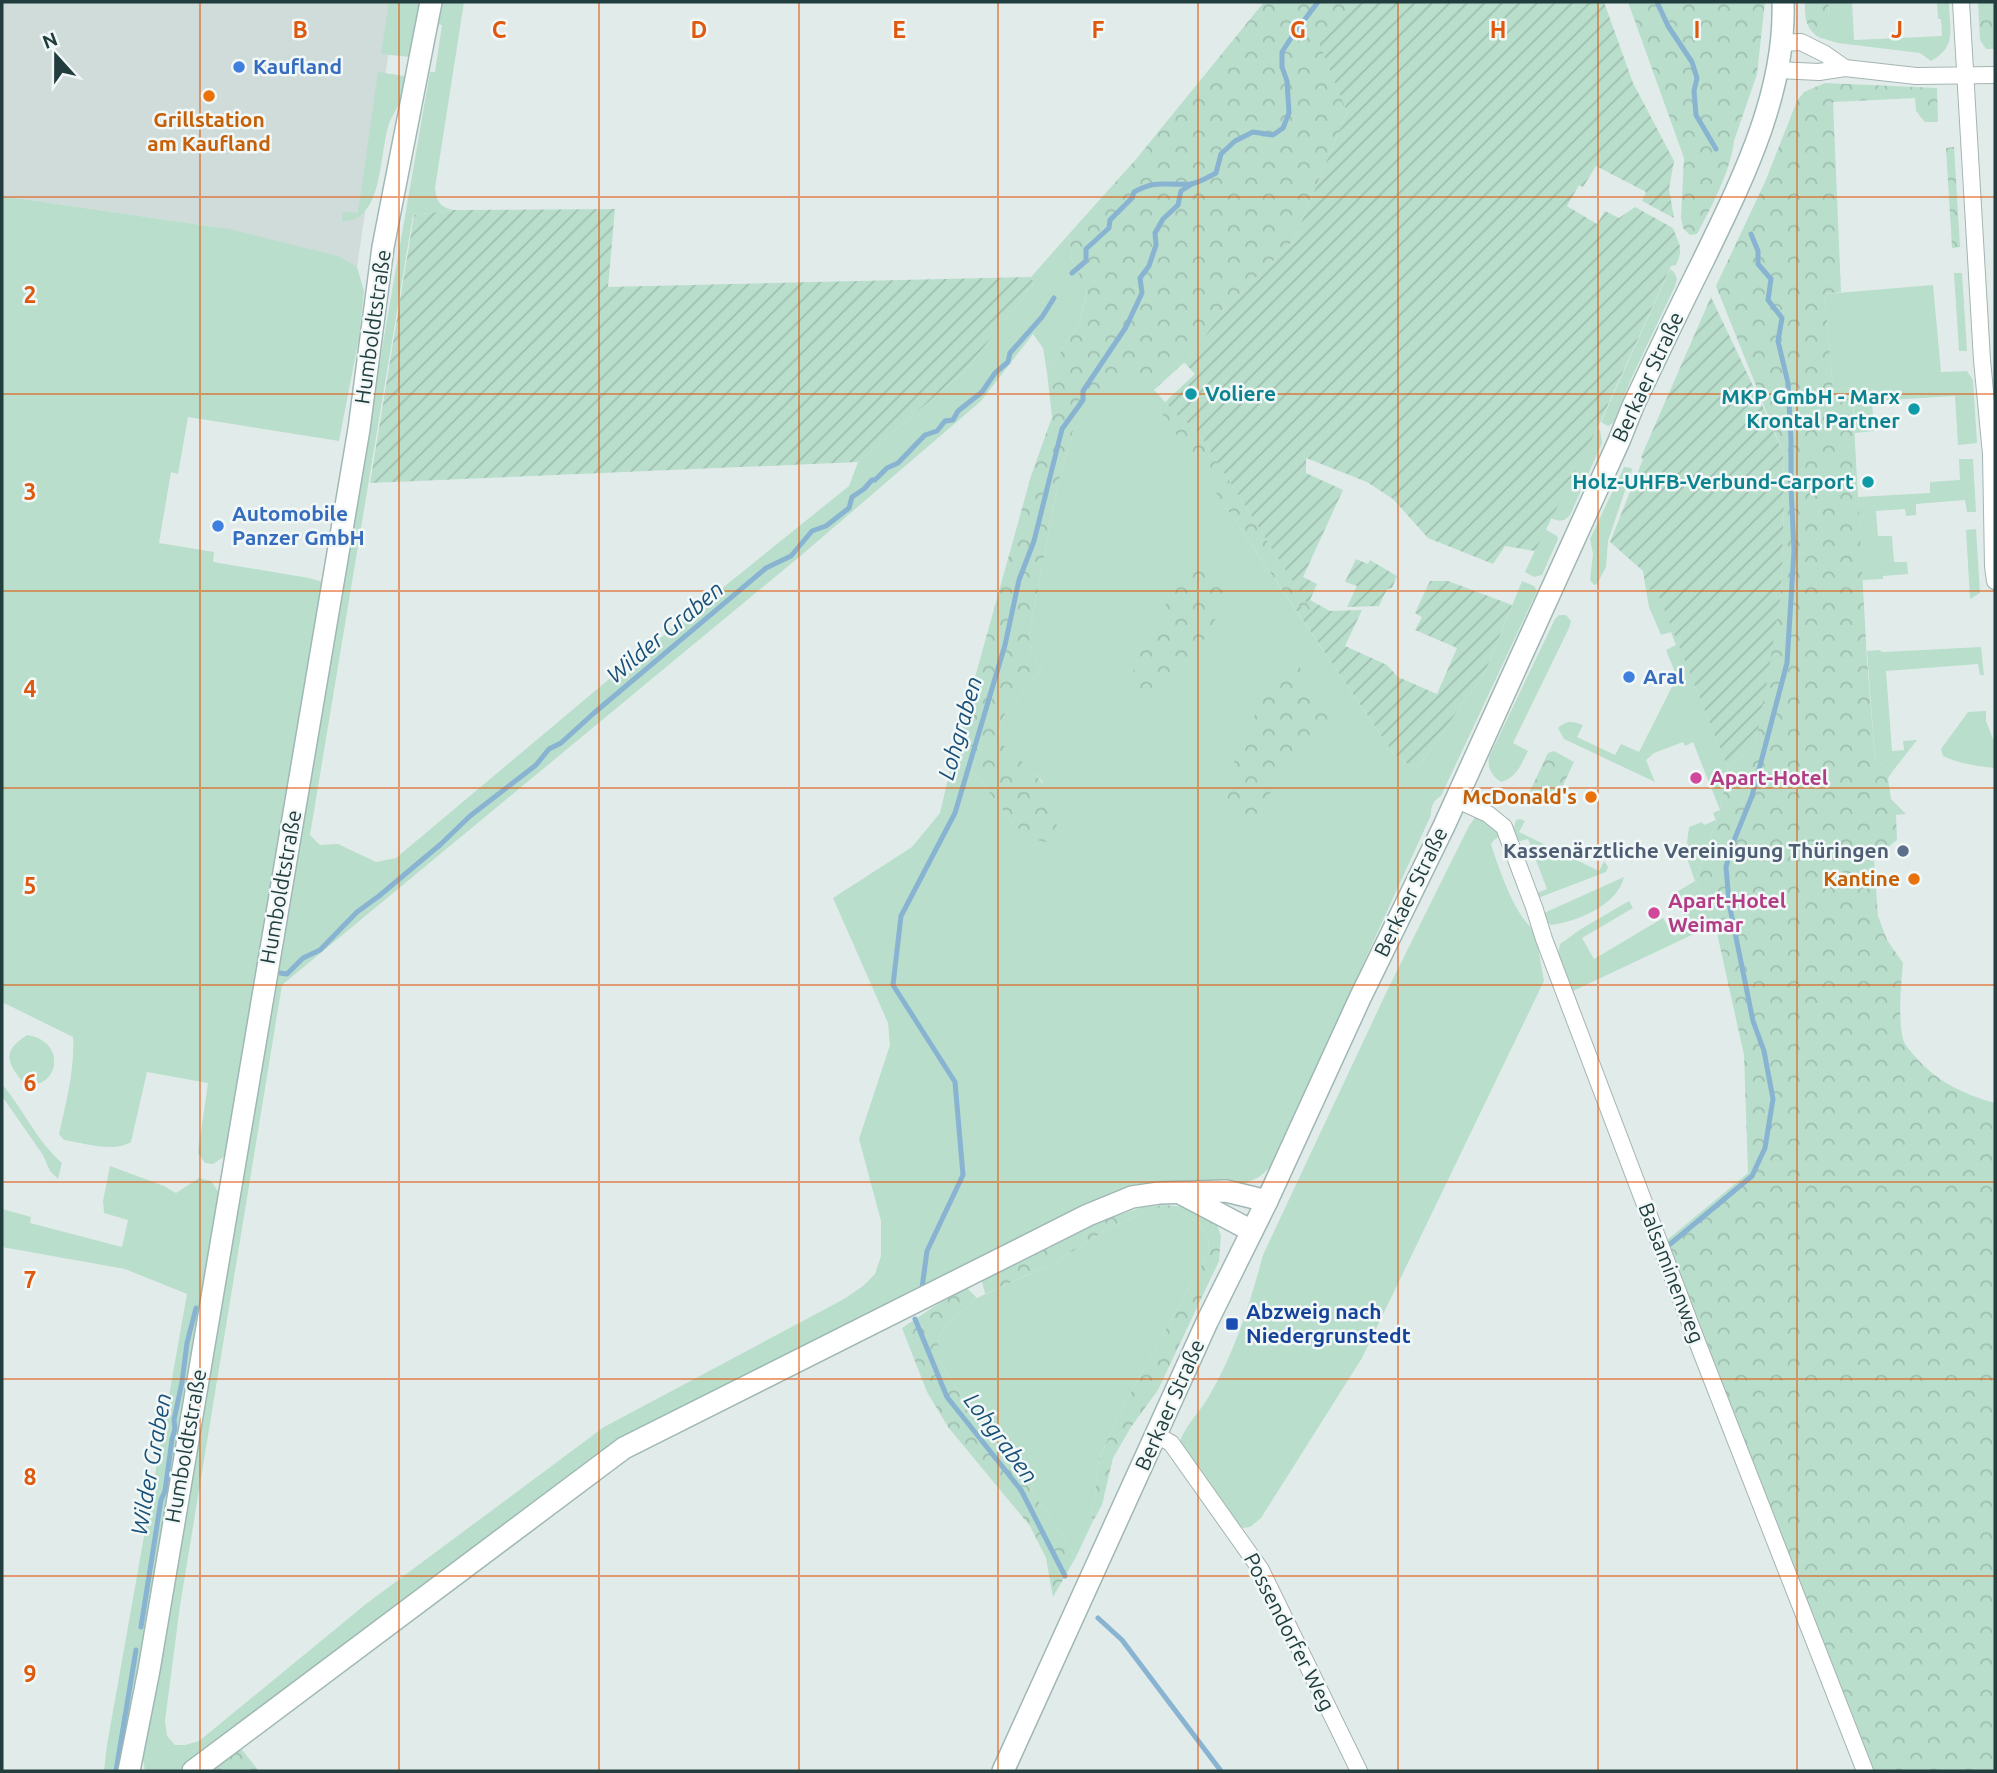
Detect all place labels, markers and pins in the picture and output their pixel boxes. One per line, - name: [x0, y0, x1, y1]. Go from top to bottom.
- place label: Kaufland: [253, 54, 342, 78]
- marker: Kaufland: [231, 59, 247, 75]
- marker: Grillstation am Kaufland: [201, 88, 217, 104]
- place label: Grillstation am Kaufland: [147, 107, 271, 155]
- place label: Voliere: [1205, 381, 1276, 405]
- place label: MKP GmbH - Marx Krontal Partner: [1721, 384, 1901, 432]
- marker: Voliere: [1183, 386, 1199, 402]
- marker: MKP GmbH - Marx Krontal Partner: [1906, 401, 1922, 417]
- place label: Holz-UHFB-Verbund-Carport: [1572, 469, 1854, 493]
- marker: Holz-UHFB-Verbund-Carport: [1860, 474, 1876, 490]
- place label: Automobile Panzer GmbH: [232, 501, 365, 549]
- marker: Automobile Panzer GmbH: [210, 518, 226, 534]
- place label: Aral: [1643, 664, 1684, 688]
- marker: Aral: [1621, 669, 1637, 685]
- place label: Apart-Hotel: [1710, 765, 1828, 789]
- marker: Apart-Hotel: [1688, 770, 1704, 786]
- place label: McDonald's: [1462, 784, 1577, 808]
- marker: McDonald's: [1583, 789, 1599, 805]
- place label: Kassenärztliche Vereinigung Thüringen: [1503, 838, 1889, 862]
- marker: Kassenärztliche Vereinigung Thüringen: [1895, 843, 1911, 859]
- place label: Kantine: [1823, 866, 1900, 890]
- marker: Kantine: [1906, 871, 1922, 887]
- place label: Apart-Hotel Weimar: [1668, 888, 1786, 936]
- marker: Apart-Hotel Weimar: [1646, 905, 1662, 921]
- place label: Abzweig nach Niedergrunstedt: [1246, 1299, 1411, 1347]
- marker: Abzweig nach Niedergrunstedt: [1224, 1316, 1240, 1332]

